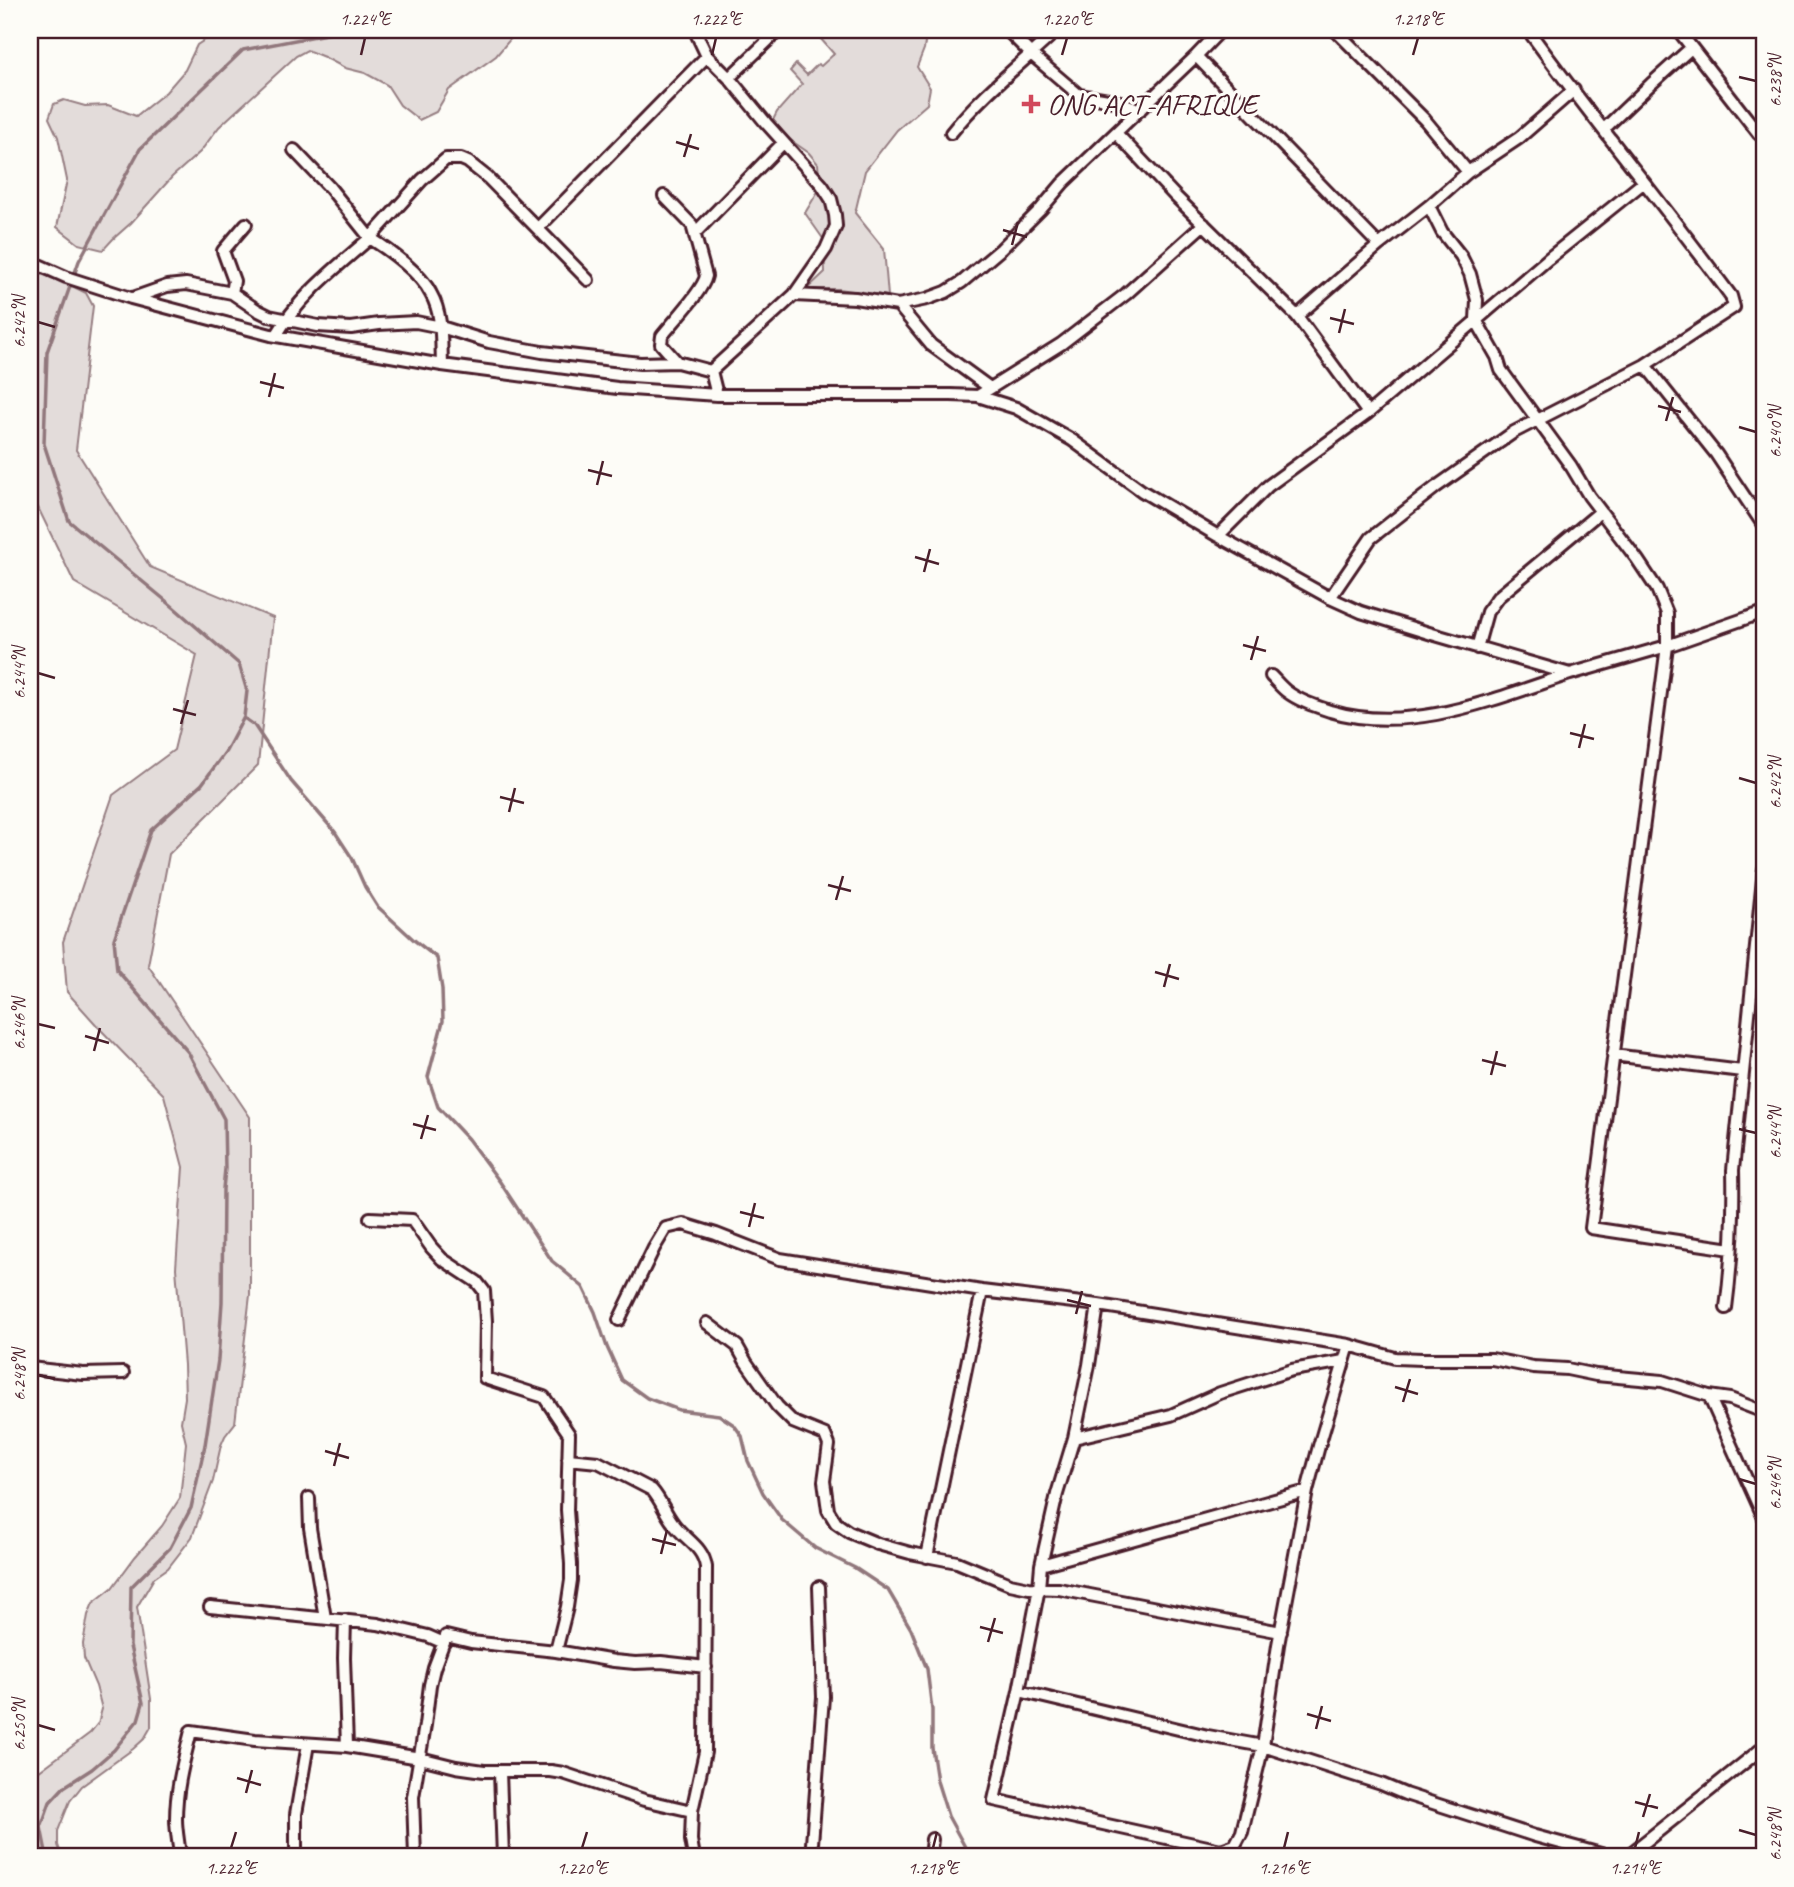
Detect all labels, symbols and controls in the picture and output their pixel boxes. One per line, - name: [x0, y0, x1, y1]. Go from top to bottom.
- text: 1.224°E: [340, 8, 393, 30]
- text: 1.222°E: [691, 8, 744, 30]
- text: 1.220°E: [1042, 8, 1095, 30]
- text: 1.218°E: [1393, 8, 1446, 30]
- text: 6.238°N: [1764, 52, 1786, 107]
- place label: ONG ACT-AFRIQUE: [1047, 85, 1261, 123]
- marker: ONG ACT-AFRIQUE: [1021, 94, 1041, 114]
- text: 6.242°N: [8, 293, 30, 348]
- text: 6.240°N: [1764, 403, 1786, 458]
- text: 6.244°N: [8, 644, 30, 699]
- text: 6.242°N: [1764, 754, 1786, 809]
- text: 6.246°N: [8, 995, 30, 1050]
- text: 6.244°N: [1764, 1104, 1786, 1159]
- text: 6.248°N: [8, 1346, 30, 1401]
- text: 6.246°N: [1764, 1455, 1786, 1510]
- text: 6.250°N: [8, 1696, 30, 1751]
- text: 6.248°N: [1764, 1806, 1786, 1861]
- text: 1.222°E: [206, 1857, 259, 1879]
- text: 1.220°E: [557, 1857, 610, 1879]
- text: 1.218°E: [908, 1857, 961, 1879]
- text: 1.216°E: [1259, 1857, 1312, 1879]
- text: 1.214°E: [1610, 1857, 1663, 1879]

